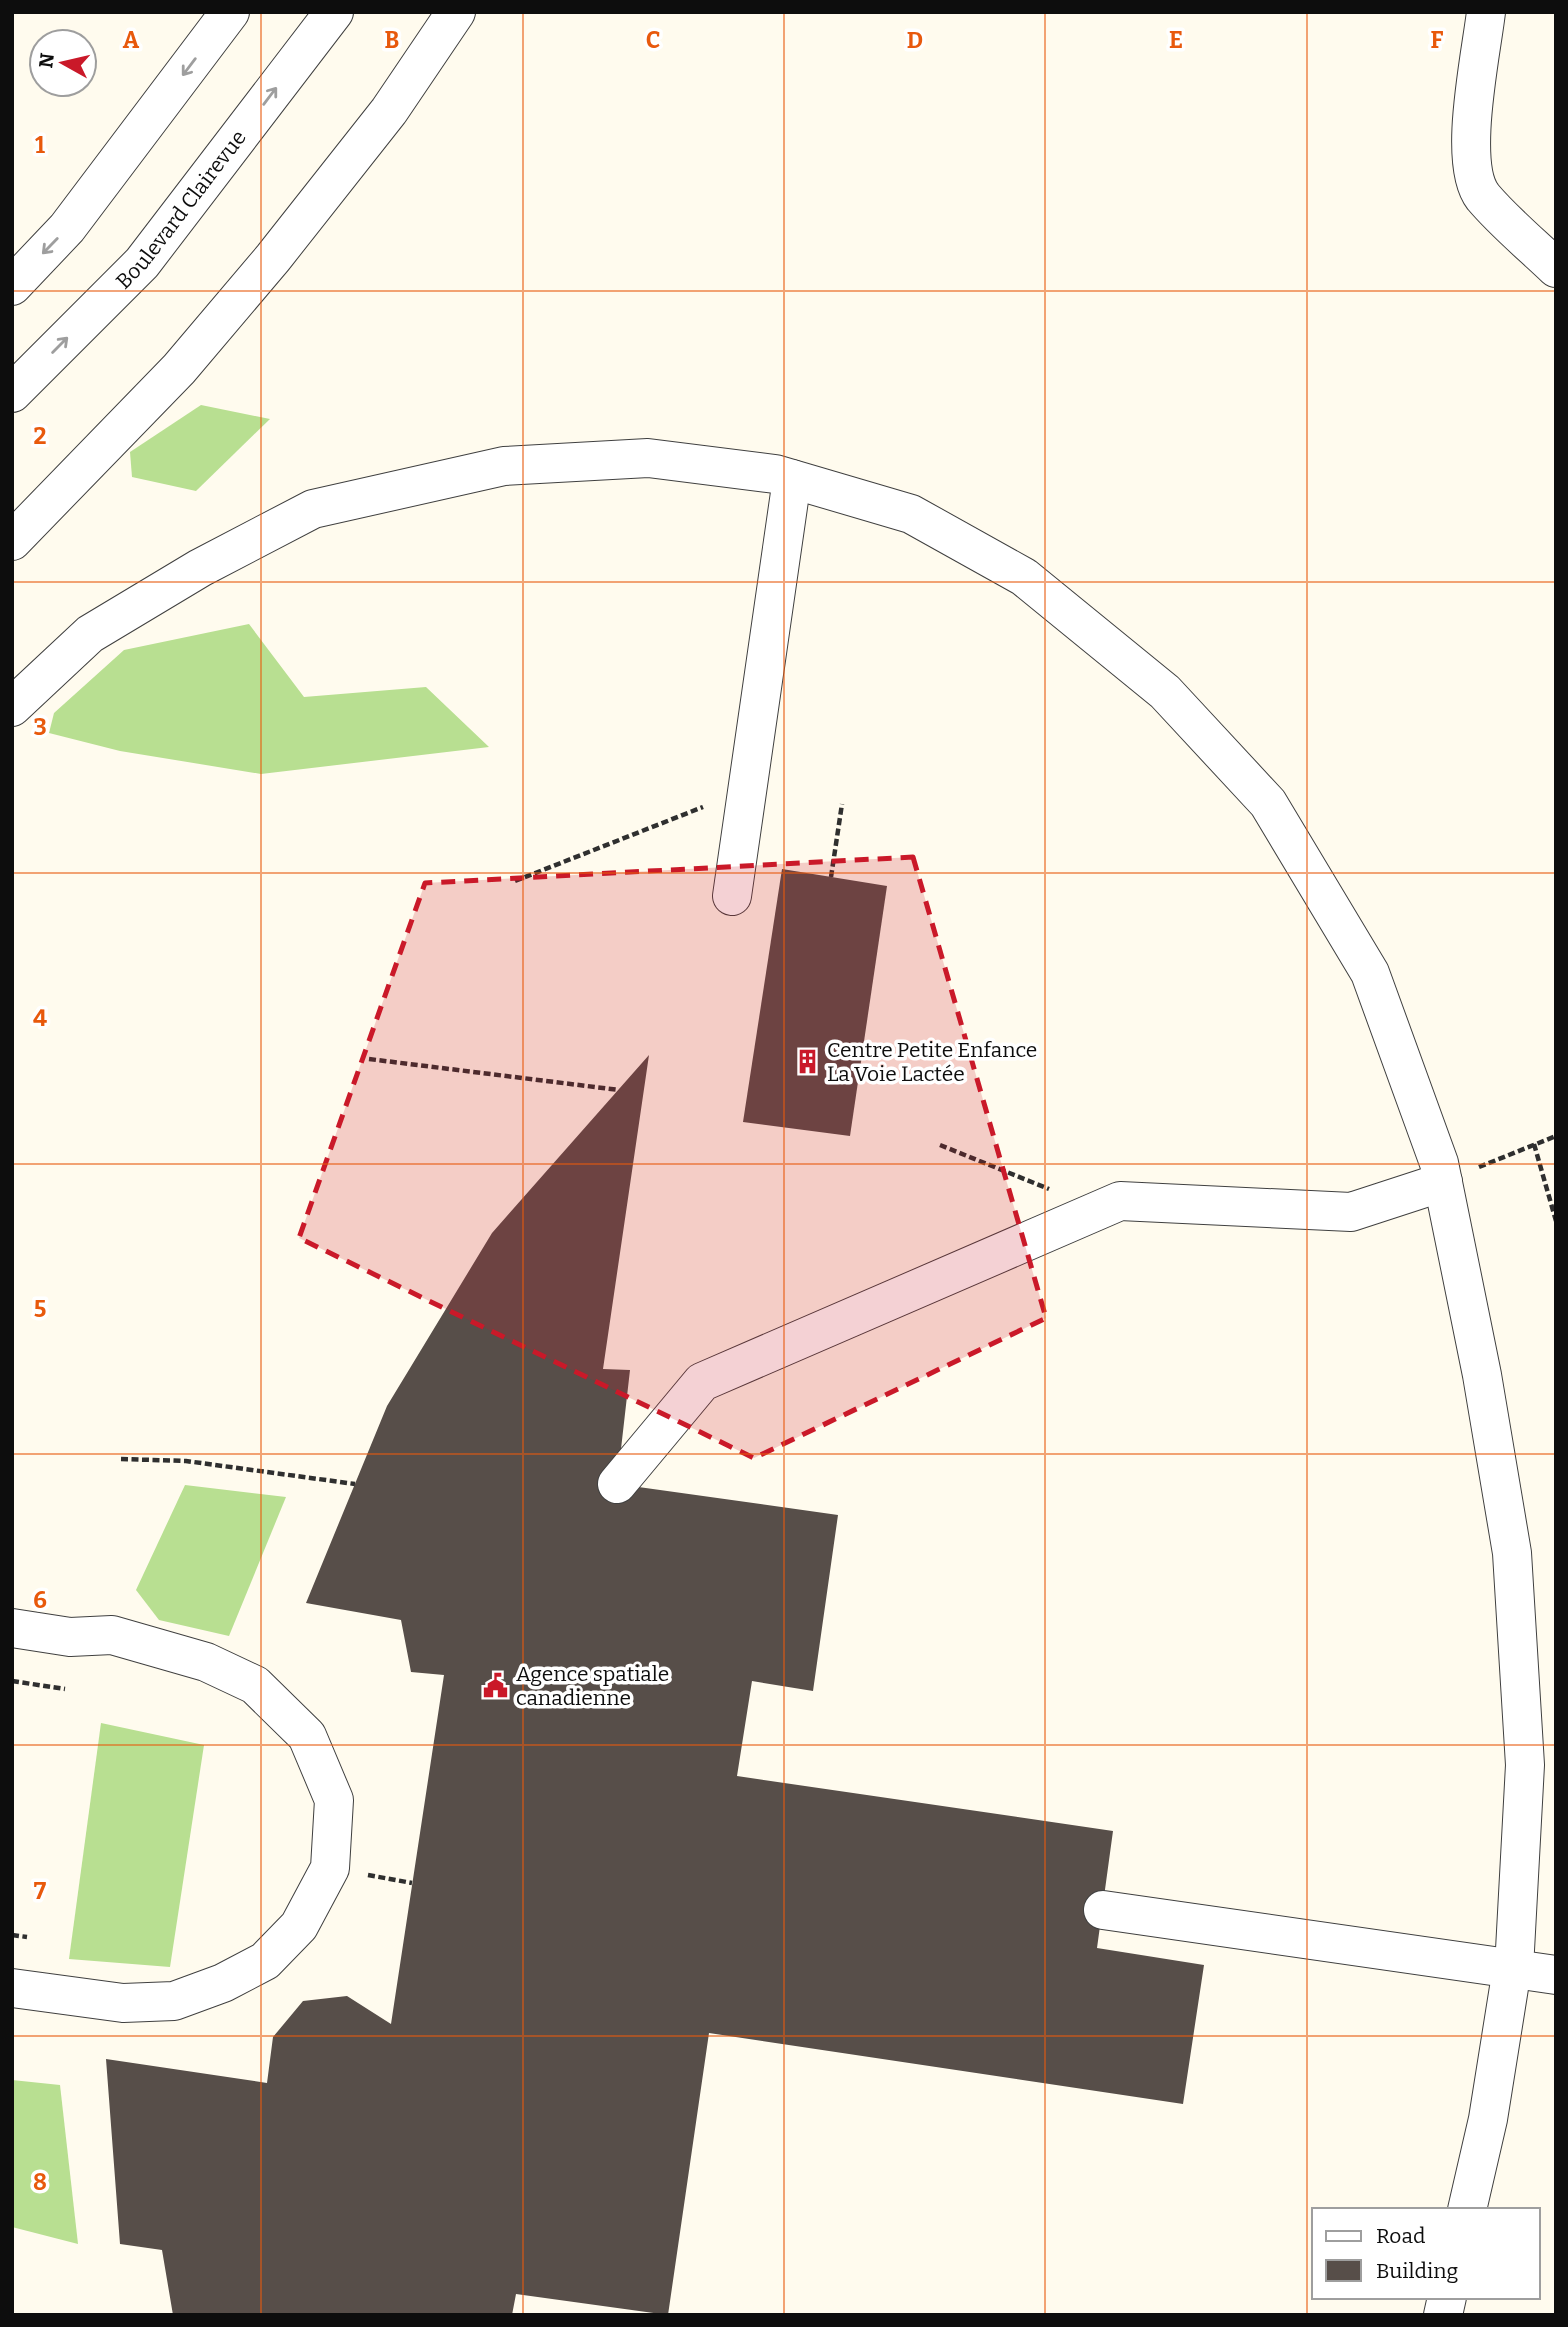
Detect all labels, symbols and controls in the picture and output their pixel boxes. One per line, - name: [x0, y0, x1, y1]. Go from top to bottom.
- text: A: [123, 26, 140, 54]
- text: B: [385, 26, 399, 54]
- text: C: [646, 26, 660, 54]
- text: D: [907, 26, 923, 54]
- text: E: [1169, 26, 1183, 54]
- text: F: [1431, 26, 1444, 54]
- north arrow: [28, 28, 98, 98]
- text: N: [34, 52, 59, 70]
- one-way arrow: [182, 57, 197, 76]
- one-way arrow: [262, 87, 277, 106]
- street label: Boulevard Clairevue: [111, 125, 252, 294]
- text: 1: [35, 131, 45, 159]
- one-way arrow: [42, 238, 59, 255]
- one-way arrow: [52, 336, 69, 353]
- text: 2: [34, 422, 47, 450]
- text: 3: [33, 713, 47, 741]
- text: 4: [33, 1004, 47, 1032]
- place label: Centre Petite Enfance La Voie Lactée: [827, 1037, 1037, 1087]
- building icon: Centre Petite Enfance La Voie Lactée: [793, 1048, 821, 1076]
- text: 5: [34, 1295, 46, 1323]
- text: 6: [33, 1586, 47, 1614]
- place label: Agence spatiale canadienne: [516, 1661, 669, 1711]
- public building icon: Agence spatiale canadienne: [482, 1672, 510, 1700]
- text: 7: [34, 1877, 47, 1905]
- text: 8: [33, 2168, 47, 2196]
- legend: [1312, 2208, 1540, 2299]
- text: Road: [1376, 2223, 1425, 2249]
- text: Building: [1376, 2258, 1459, 2284]

